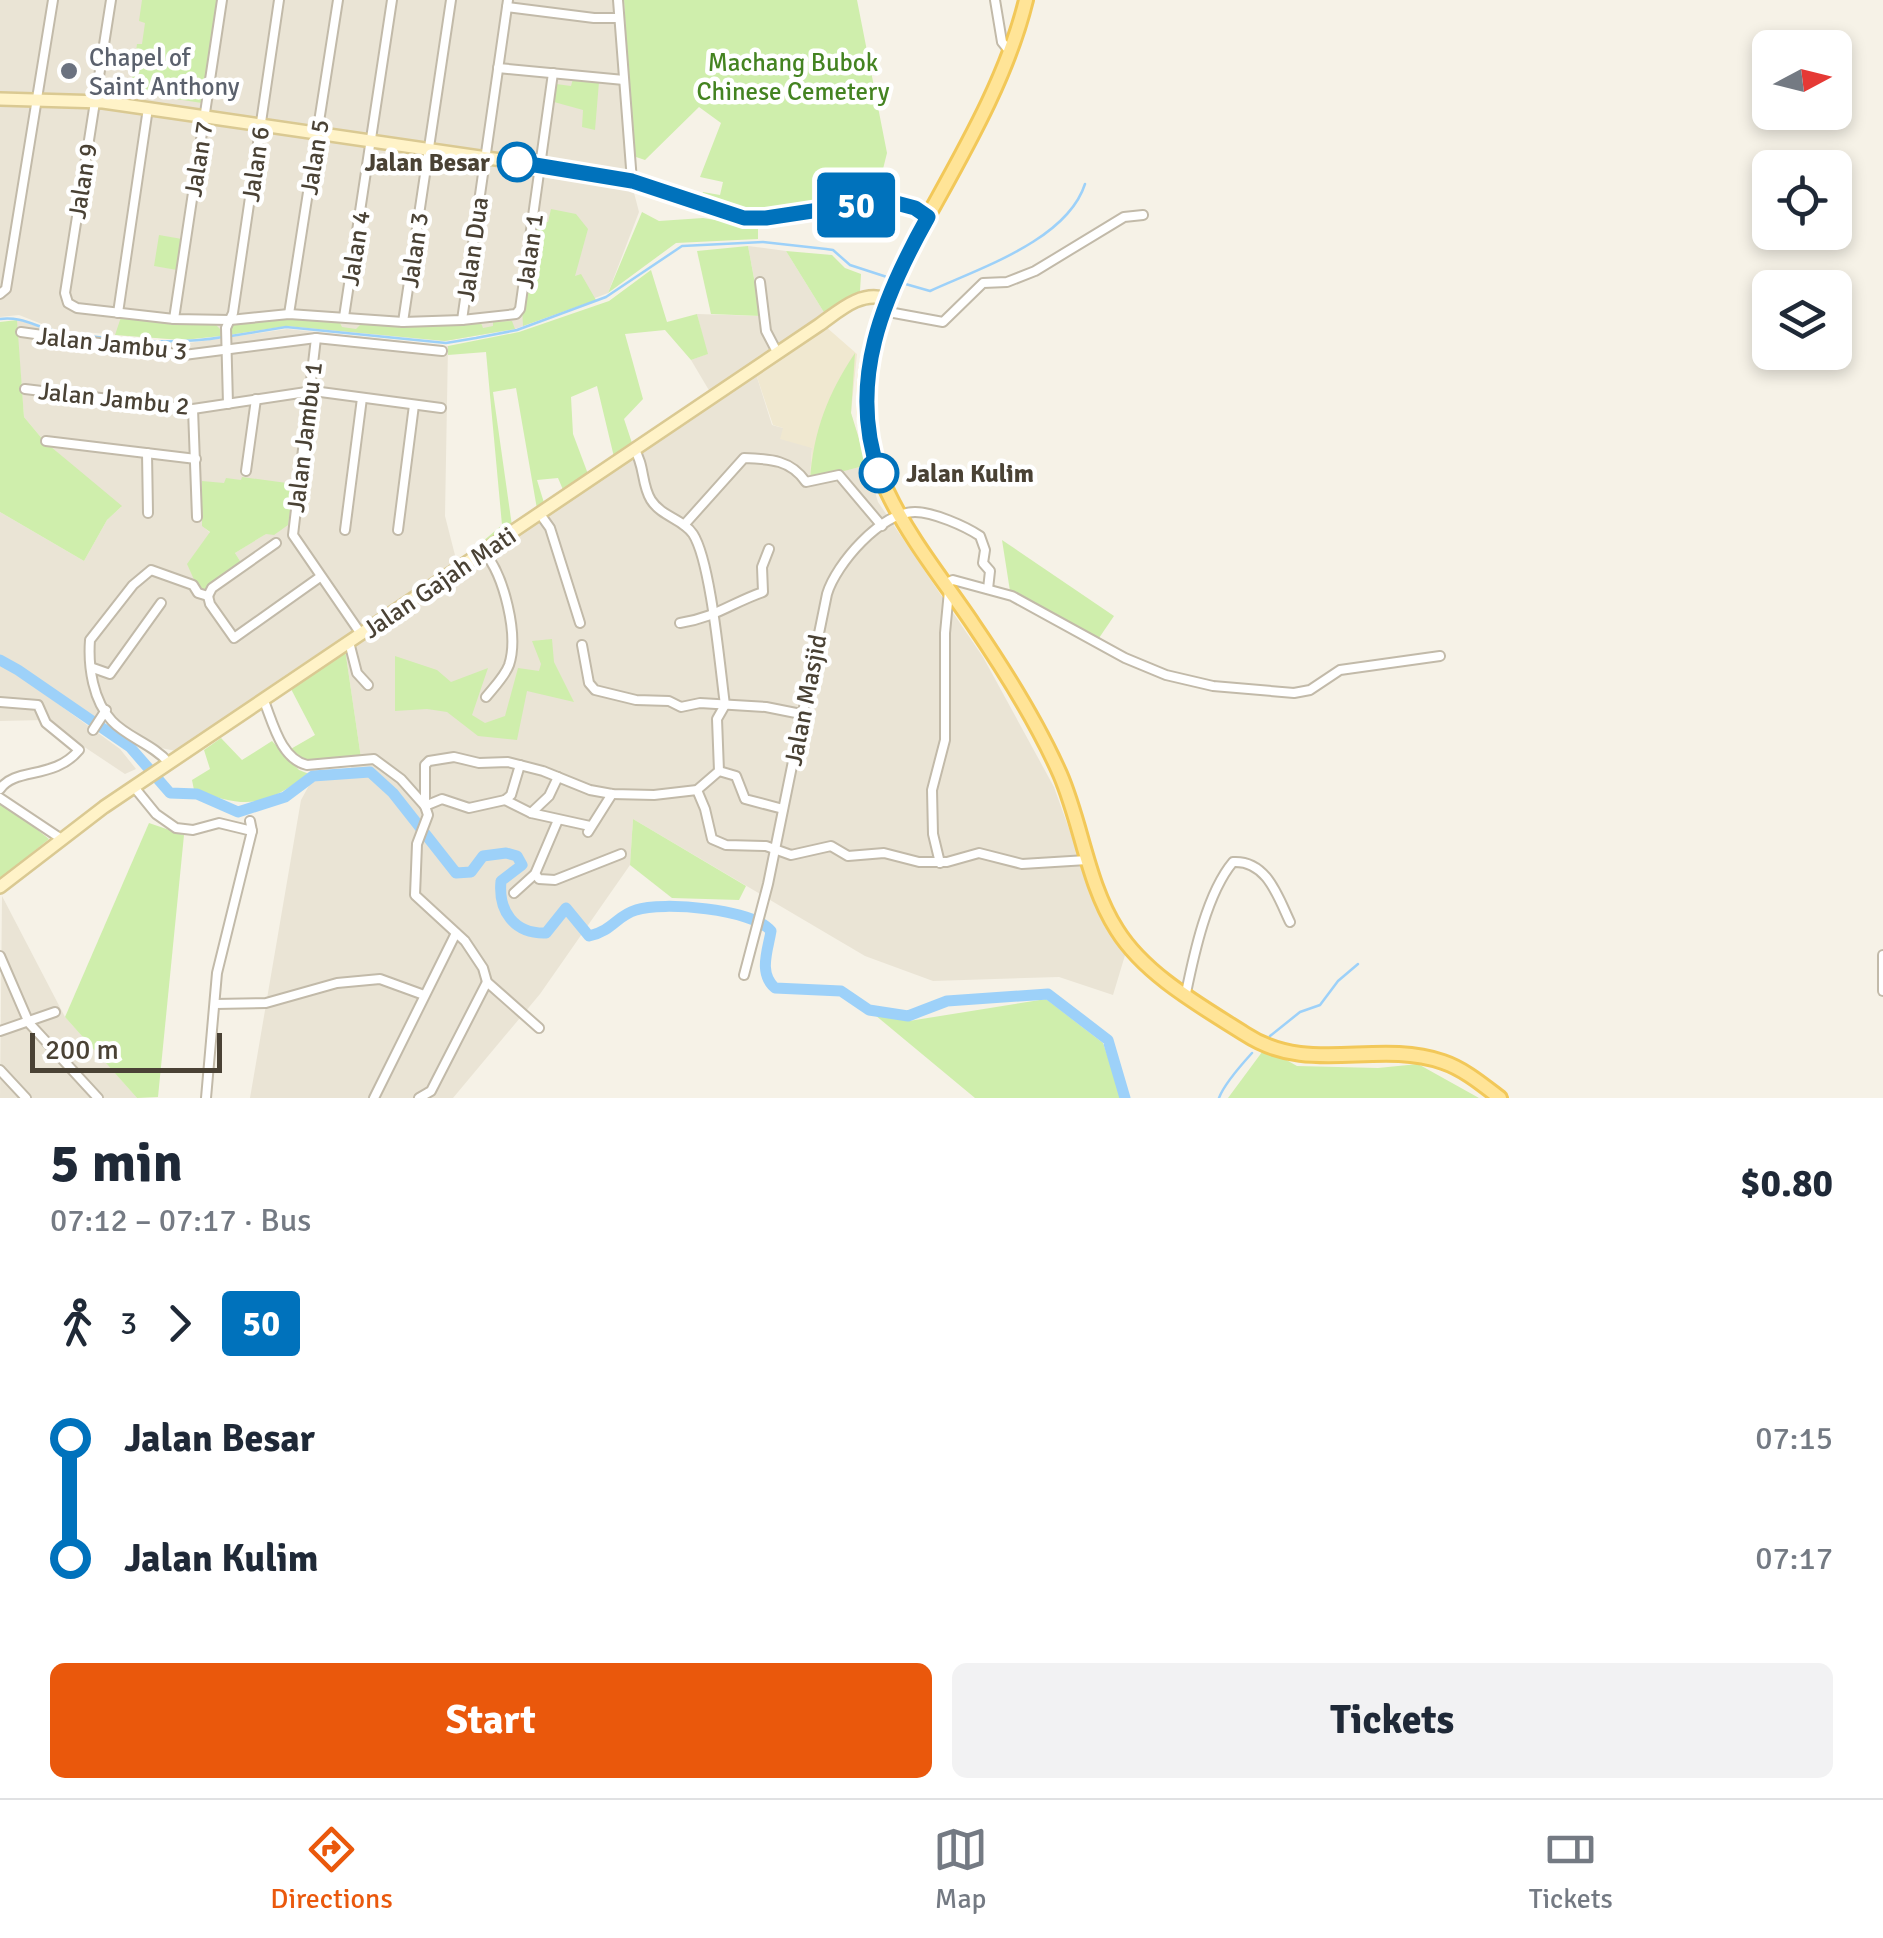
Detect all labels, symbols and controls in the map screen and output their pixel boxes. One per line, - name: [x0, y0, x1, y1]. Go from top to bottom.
- north arrow: [1752, 30, 1852, 130]
- map controls: [1752, 30, 1852, 370]
- place label: Chapel of Saint Anthony: [89, 42, 240, 102]
- park label: Machang Bubok Chinese Cemetery: [697, 47, 890, 107]
- marker: Chapel of Saint Anthony: [58, 60, 80, 82]
- street label: Jalan 5: [293, 117, 336, 197]
- street label: Jalan 7: [177, 119, 220, 199]
- street label: Jalan 6: [235, 124, 276, 204]
- street label: Jalan 9: [61, 141, 104, 221]
- marker: Jalan Besar: [498, 143, 536, 181]
- place label: Jalan Besar: [364, 147, 490, 178]
- button: locate: [1752, 150, 1852, 250]
- line badge: 50: [811, 172, 901, 238]
- text: 50: [837, 184, 875, 227]
- street label: Jalan Dua: [450, 195, 495, 303]
- street label: Jalan 4: [334, 208, 377, 288]
- street label: Jalan 3: [394, 210, 435, 290]
- street label: Jalan 1: [509, 211, 550, 291]
- button: layers: [1752, 270, 1852, 370]
- street label: Jalan Jambu 3: [35, 320, 189, 367]
- street label: Jalan Jambu 1: [280, 360, 329, 514]
- street label: Jalan Jambu 2: [37, 375, 191, 422]
- marker: Jalan Kulim: [860, 454, 898, 492]
- place label: Jalan Kulim: [906, 458, 1034, 489]
- street label: Jalan Gajah Mati: [357, 520, 522, 645]
- street label: Jalan Masjid: [778, 632, 833, 768]
- scale bar: [30, 1028, 222, 1072]
- text: 200 m: [45, 1033, 119, 1067]
- text: 5 min: [50, 1129, 183, 1197]
- text: $0.80: [1740, 1160, 1833, 1207]
- text: 07:12 – 07:17 · Bus: [50, 1201, 311, 1240]
- icon: walk: [50, 1296, 105, 1351]
- icon: forward: [152, 1296, 207, 1351]
- text: 50: [242, 1302, 280, 1345]
- text: 3: [120, 1304, 137, 1343]
- text: Jalan Besar: [124, 1415, 315, 1462]
- text: 07:15: [1755, 1419, 1833, 1458]
- text: Jalan Kulim: [124, 1535, 319, 1582]
- text: 07:17: [1755, 1539, 1833, 1578]
- button: Start: [50, 1663, 932, 1778]
- button: Tickets: [952, 1663, 1833, 1778]
- tab: Directions: [270, 1822, 393, 1916]
- tab: Map: [933, 1822, 988, 1916]
- tab: Tickets: [1529, 1822, 1613, 1916]

